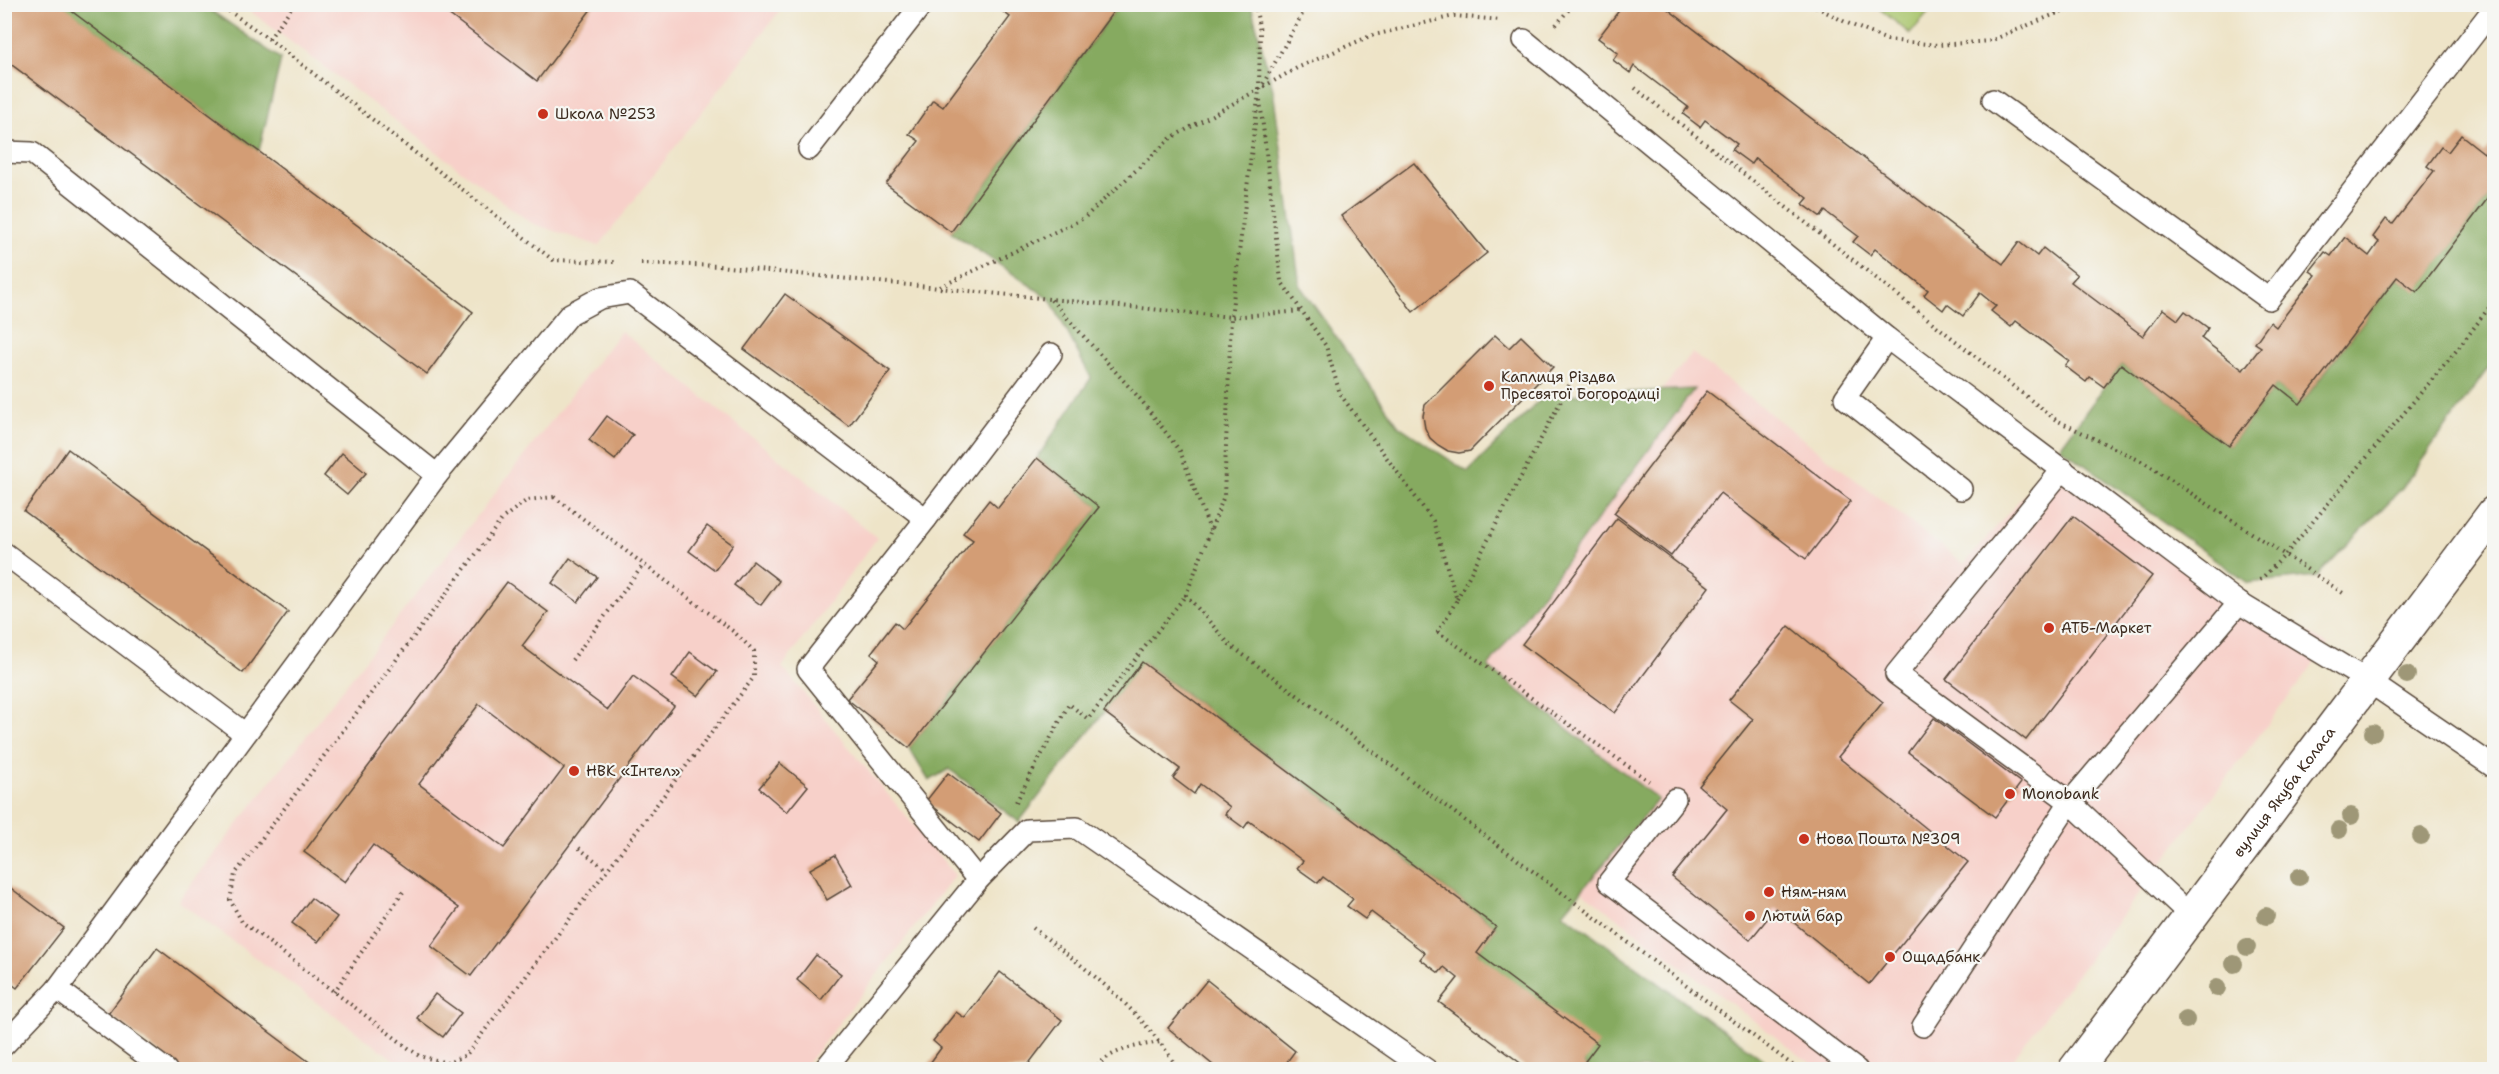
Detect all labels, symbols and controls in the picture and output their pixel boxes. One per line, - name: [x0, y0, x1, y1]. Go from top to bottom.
- place label: Школа №253: [555, 104, 656, 124]
- marker: Школа №253: [536, 107, 550, 121]
- place label: Каплиця Різдва Пресвятої Богородиці: [1501, 367, 1660, 404]
- marker: Каплиця Різдва Пресвятої Богородиці: [1482, 379, 1496, 393]
- place label: АТБ-Маркет: [2061, 618, 2152, 638]
- marker: АТБ-Маркет: [2042, 621, 2056, 635]
- street label: вулиця Якуба Коласа: [2229, 722, 2340, 861]
- place label: НВК «Інтел»: [586, 761, 680, 781]
- marker: НВК «Інтел»: [567, 764, 581, 778]
- place label: Monobank: [2022, 784, 2099, 804]
- marker: Monobank: [2003, 787, 2017, 801]
- place label: Нова Пошта №309: [1816, 829, 1961, 849]
- marker: Нова Пошта №309: [1797, 832, 1811, 846]
- place label: Ням-ням: [1781, 882, 1847, 902]
- marker: Ням-ням: [1762, 885, 1776, 899]
- place label: Лютий бар: [1762, 906, 1843, 926]
- marker: Лютий бар: [1743, 909, 1757, 923]
- place label: Ощадбанк: [1902, 947, 1980, 967]
- marker: Ощадбанк: [1883, 950, 1897, 964]

